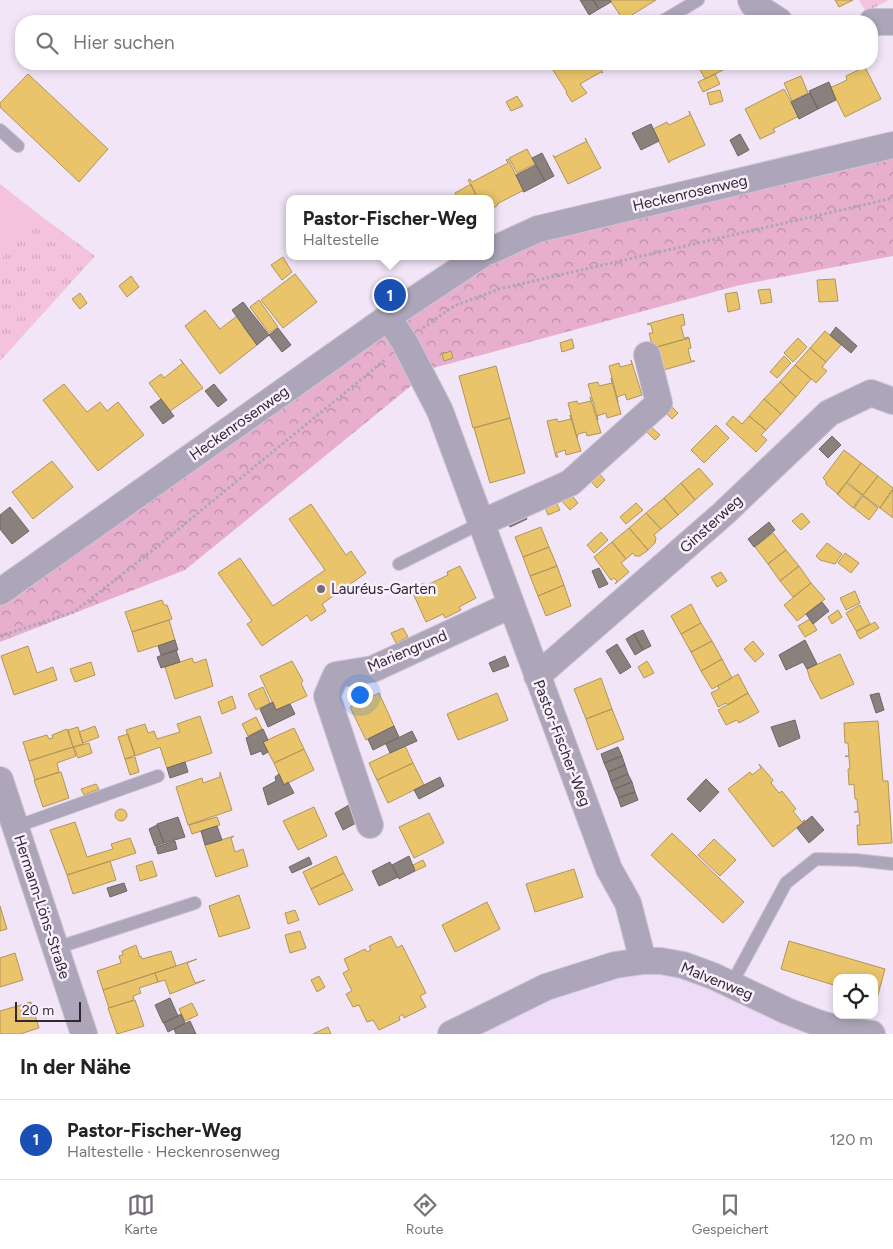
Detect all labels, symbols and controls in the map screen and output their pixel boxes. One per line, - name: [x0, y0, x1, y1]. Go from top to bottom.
- search box: [15, 15, 878, 70]
- icon: search: [33, 29, 61, 57]
- text: Hier suchen: [73, 31, 174, 54]
- street label: Heckenrosenweg: [631, 171, 749, 215]
- popup: [286, 195, 494, 260]
- text: Pastor-Fischer-Weg: [303, 207, 477, 230]
- text: Haltestelle: [303, 230, 379, 249]
- pin: 1: [374, 276, 406, 314]
- street label: Heckenrosenweg: [186, 382, 292, 464]
- street label: Ginsterweg: [676, 491, 746, 557]
- place label: Lauréus-Garten: [331, 580, 436, 598]
- marker: Lauréus-Garten: [315, 583, 327, 595]
- street label: Mariengrund: [364, 626, 450, 676]
- street label: Pastor-Fischer-Weg: [530, 677, 594, 809]
- your location: [347, 682, 373, 708]
- street label: Hermann-Löns-Straße: [10, 833, 74, 981]
- street label: Malvenweg: [678, 958, 756, 1004]
- map controls: [833, 974, 878, 1019]
- button: locate: [833, 974, 878, 1019]
- scale bar: [15, 999, 81, 1022]
- text: 20 m: [22, 1002, 54, 1019]
- text: In der Nähe: [20, 1054, 131, 1079]
- text: Pastor-Fischer-Weg: [67, 1119, 242, 1142]
- text: 1: [33, 1130, 39, 1149]
- text: 120 m: [830, 1130, 873, 1149]
- text: Haltestelle · Heckenrosenweg: [67, 1142, 280, 1161]
- tab: Karte: [124, 1191, 157, 1238]
- tab: Route: [406, 1191, 443, 1238]
- tab: Gespeichert: [692, 1191, 769, 1238]

